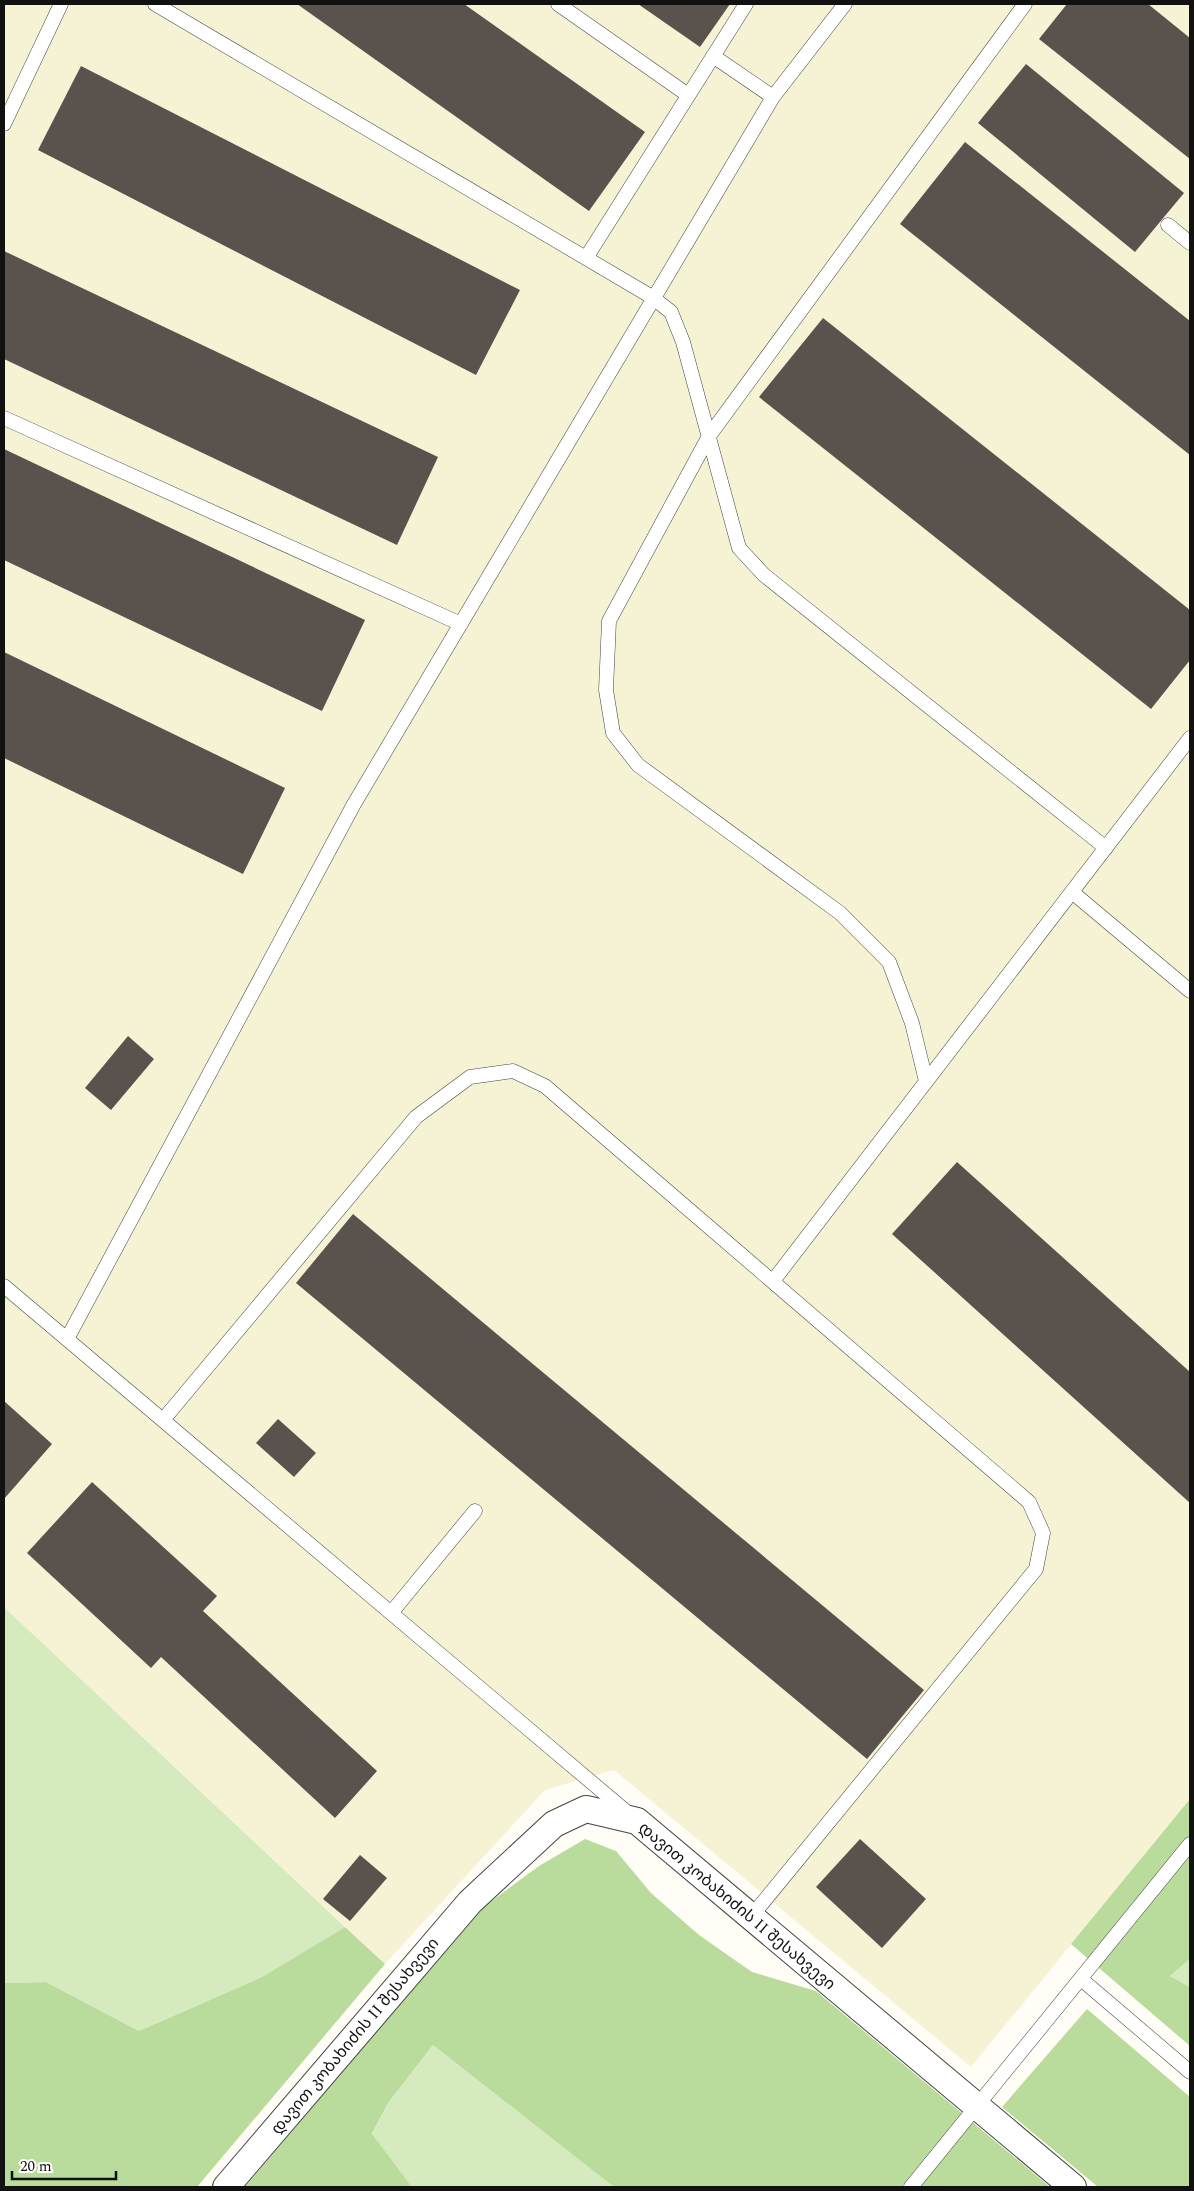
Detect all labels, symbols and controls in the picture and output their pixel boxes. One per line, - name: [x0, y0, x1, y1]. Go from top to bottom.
- street label: დავით კობახიძის II შესახვევი: [633, 1816, 841, 1996]
- street label: დავით კობახიძის II შესახვევი: [265, 1932, 445, 2140]
- scale bar: [12, 2148, 116, 2180]
- text: 20 m: [20, 2155, 52, 2178]

